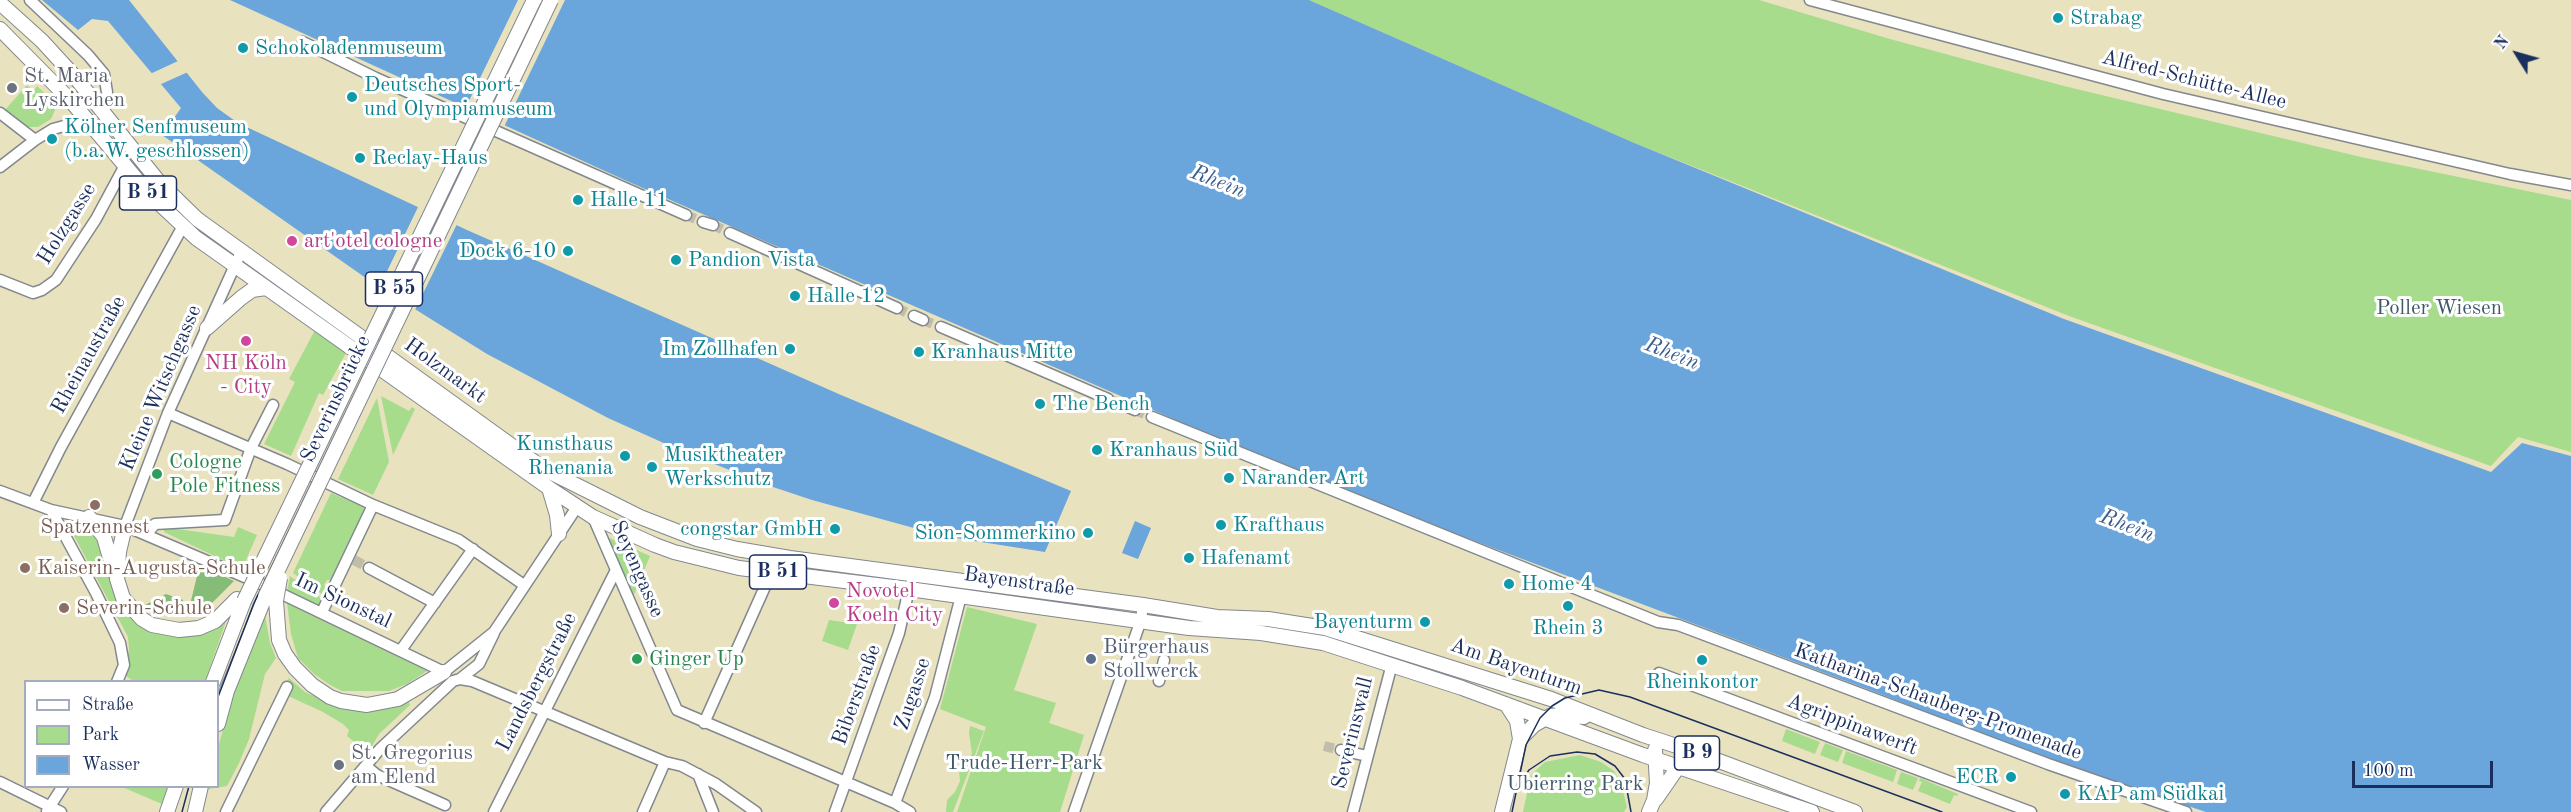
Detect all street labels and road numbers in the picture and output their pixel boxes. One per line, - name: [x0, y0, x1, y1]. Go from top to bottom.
- street label: Alfred-Schütte-Allee: [2099, 45, 2289, 115]
- road number: B 51: [120, 176, 176, 210]
- street label: Holzgasse: [32, 179, 102, 269]
- road number: B 55: [366, 272, 422, 306]
- street label: Rheinaustraße: [46, 292, 132, 418]
- street label: Kleine Witschgasse: [115, 301, 207, 475]
- street label: Severinsbrücke: [296, 331, 376, 467]
- street label: Holzmarkt: [399, 333, 491, 409]
- street label: Seyengasse: [604, 517, 670, 621]
- road number: B 51: [750, 555, 806, 589]
- street label: Bayenstraße: [962, 562, 1076, 602]
- street label: Im Sionstal: [291, 568, 395, 634]
- street label: Landsbergstraße: [491, 608, 583, 756]
- street label: Am Bayenturm: [1447, 633, 1585, 701]
- street label: Katharina-Schauberg-Promenade: [1791, 638, 2085, 766]
- street label: Biberstraße: [827, 641, 887, 749]
- street label: Zugasse: [890, 655, 936, 733]
- street label: Severinswall: [1327, 674, 1379, 792]
- street label: Agrippinawerft: [1783, 688, 1921, 762]
- road number: B 9: [1674, 736, 1720, 770]

